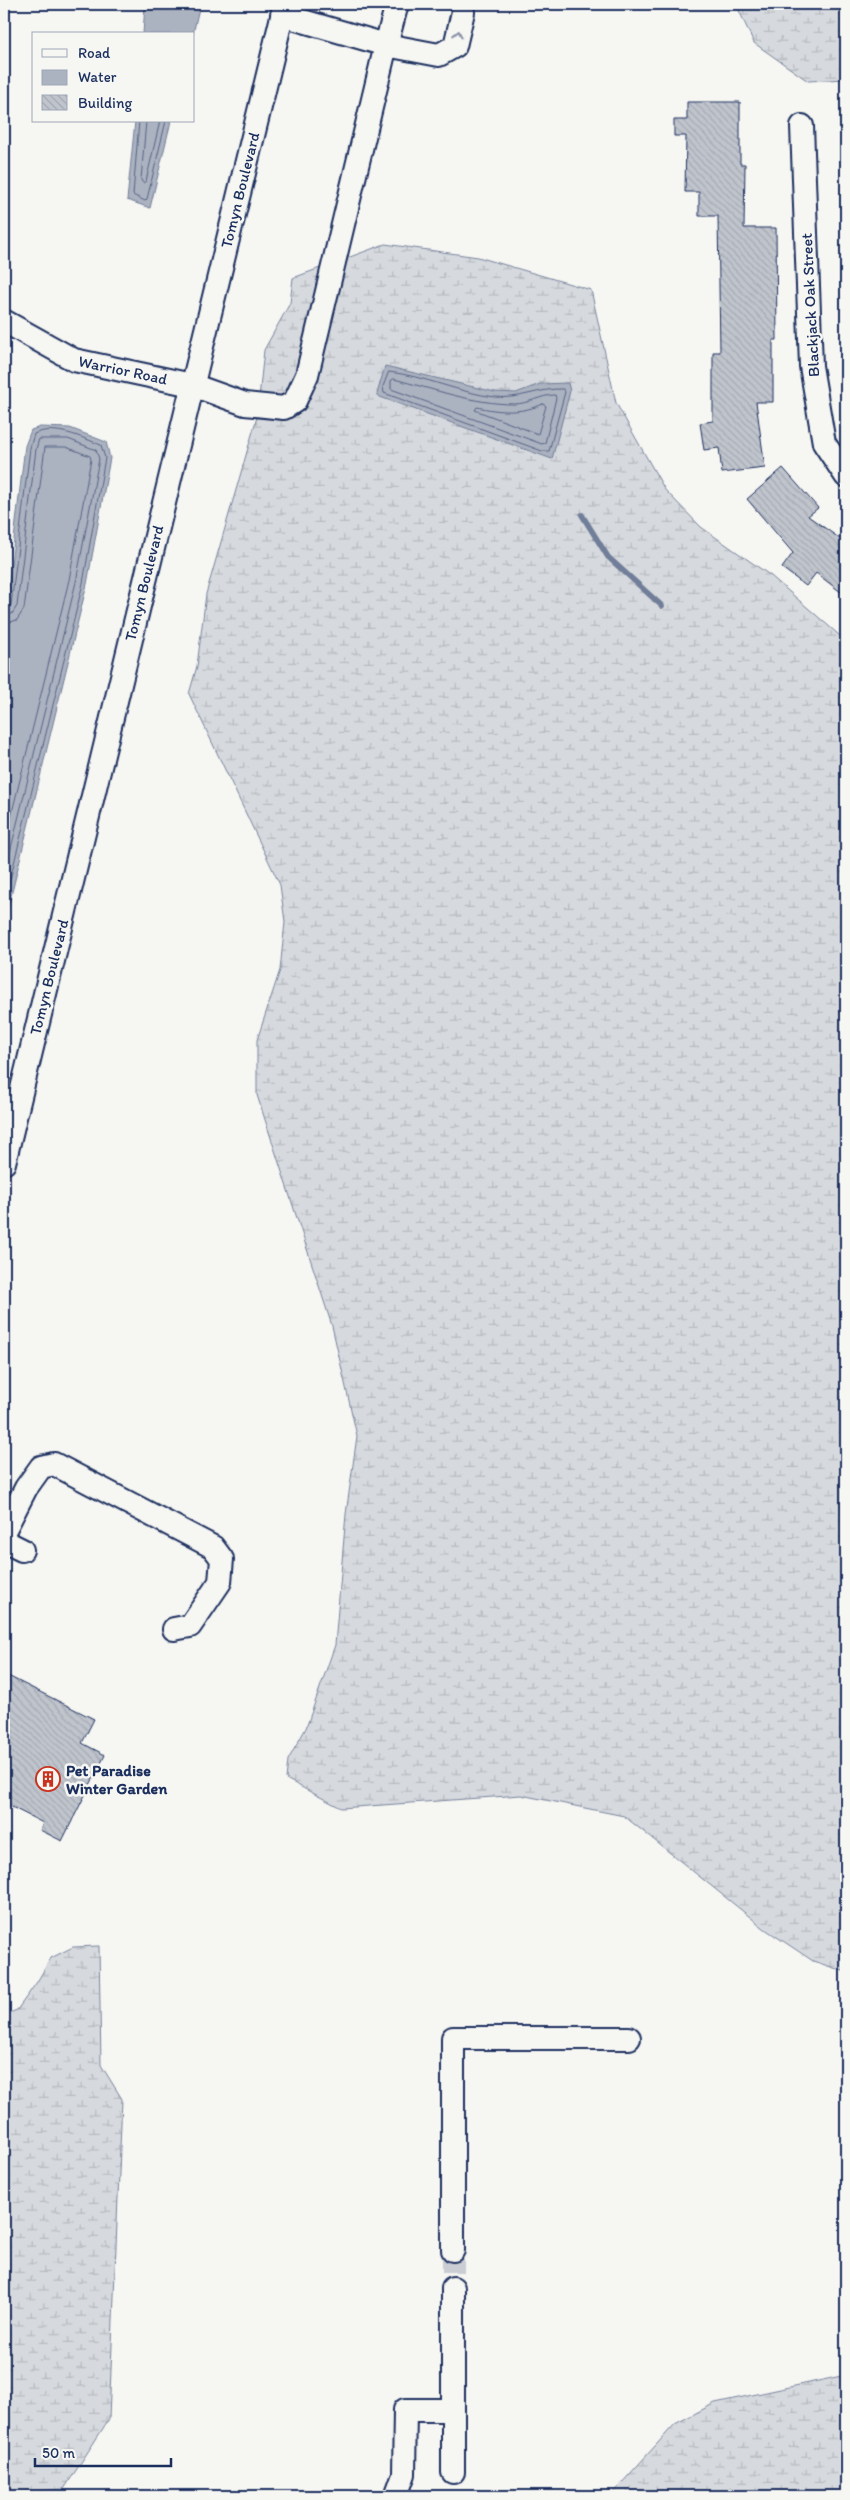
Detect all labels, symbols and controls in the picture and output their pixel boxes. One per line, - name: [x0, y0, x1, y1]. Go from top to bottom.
- one-way arrow: [452, 30, 463, 39]
- legend: [32, 32, 195, 122]
- text: Road: [78, 44, 111, 62]
- text: Water: [78, 68, 117, 86]
- text: Building: [78, 94, 132, 112]
- street label: Tomyn Boulevard: [216, 130, 264, 250]
- street label: Blackjack Oak Street: [797, 233, 823, 377]
- street label: Warrior Road: [77, 351, 169, 389]
- street label: Tomyn Boulevard: [120, 523, 168, 643]
- street label: Tomyn Boulevard: [25, 917, 73, 1037]
- place label: Pet Paradise Winter Garden: [66, 1761, 168, 1798]
- building icon: Pet Paradise Winter Garden: [35, 1766, 61, 1792]
- scale bar: [35, 2435, 171, 2467]
- text: 50 m: [42, 2444, 75, 2462]

